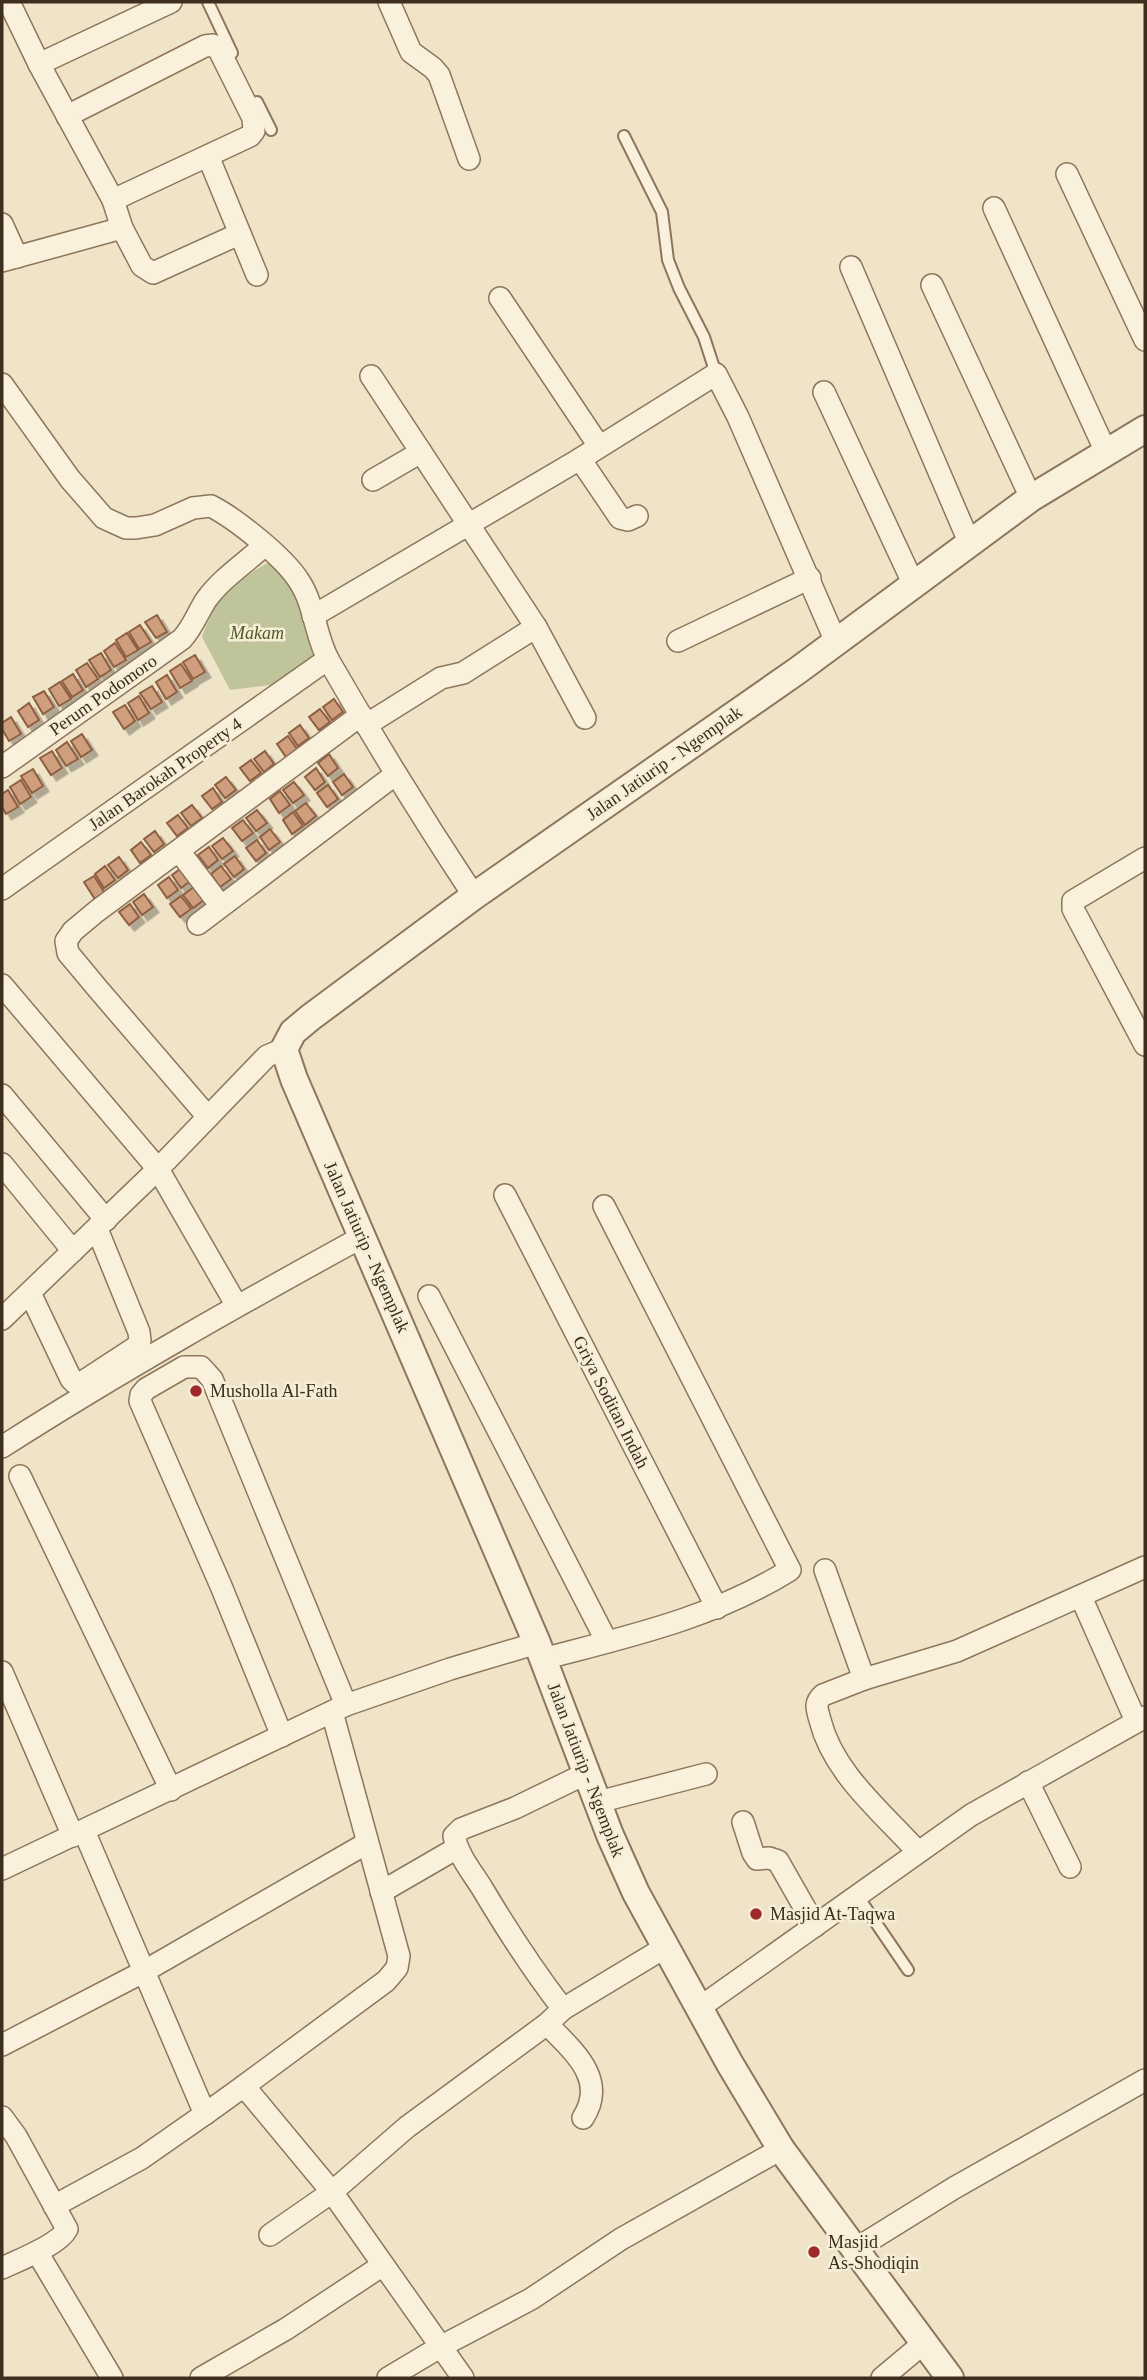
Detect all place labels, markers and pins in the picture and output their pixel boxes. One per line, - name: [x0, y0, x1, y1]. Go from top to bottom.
- place label: Musholla Al-Fath: [210, 1381, 338, 1401]
- marker: Musholla Al-Fath: [188, 1383, 204, 1399]
- place label: Masjid At-Taqwa: [770, 1904, 895, 1924]
- marker: Masjid At-Taqwa: [748, 1906, 764, 1922]
- place label: Masjid As-Shodiqin: [828, 2232, 919, 2273]
- marker: Masjid As-Shodiqin: [806, 2244, 822, 2260]

